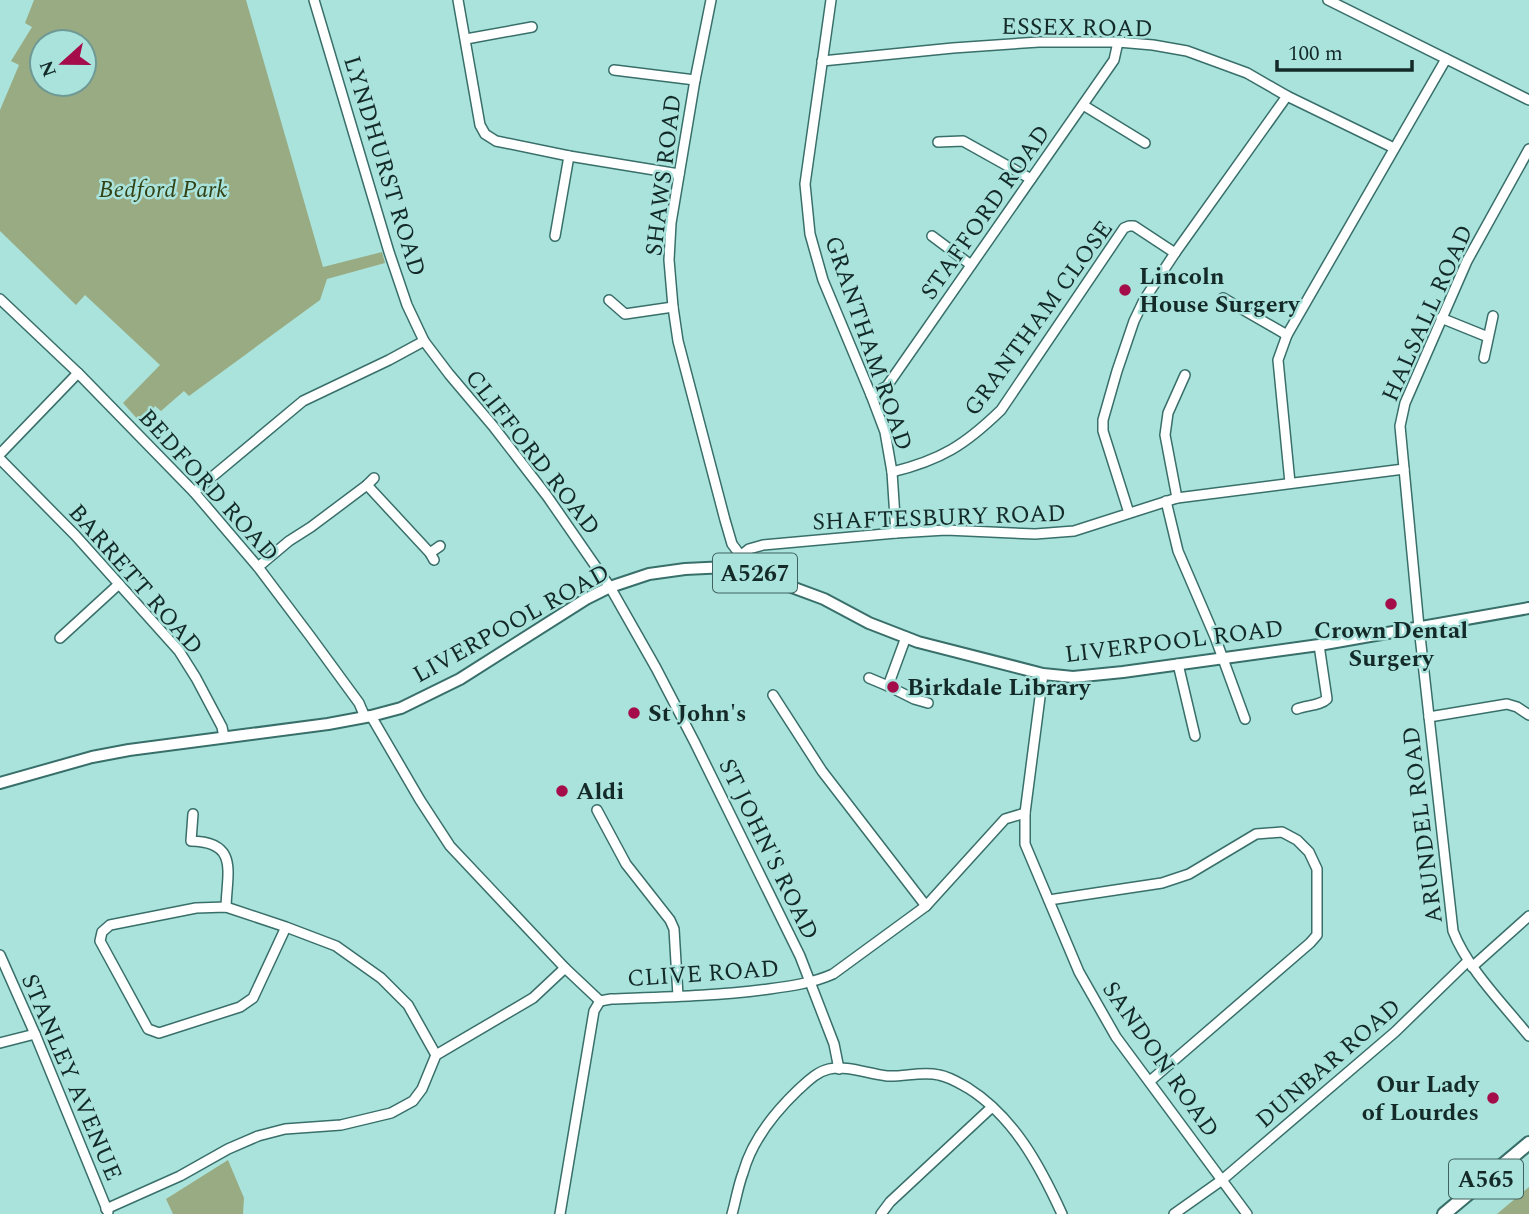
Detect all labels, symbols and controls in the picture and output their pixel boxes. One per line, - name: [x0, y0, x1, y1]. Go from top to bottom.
- street label: ESSEX ROAD: [1001, 9, 1153, 47]
- north arrow: [28, 28, 98, 98]
- scale bar: [1277, 28, 1412, 72]
- text: 100 m: [1288, 38, 1343, 70]
- street label: LYNDHURST ROAD: [333, 52, 435, 281]
- text: N: [32, 56, 65, 81]
- street label: SHAWS ROAD: [636, 92, 692, 258]
- street label: STAFFORD ROAD: [912, 118, 1060, 308]
- park label: Bedford Park: [98, 172, 228, 208]
- street label: GRANTHAM CLOSE: [955, 213, 1122, 424]
- street label: HALSALL ROAD: [1373, 219, 1483, 408]
- street label: GRANTHAM ROAD: [814, 231, 922, 456]
- place label: Lincoln House Surgery: [1139, 259, 1301, 323]
- marker: Lincoln House Surgery: [1117, 282, 1133, 298]
- street label: CLIFFORD ROAD: [456, 362, 609, 543]
- street label: BEDFORD ROAD: [129, 401, 287, 570]
- street label: BARRETT ROAD: [59, 496, 211, 663]
- street label: SHAFTESBURY ROAD: [812, 496, 1066, 540]
- road number: A5267: [713, 554, 797, 593]
- street label: LIVERPOOL ROAD: [406, 555, 616, 693]
- marker: Crown Dental Surgery: [1383, 596, 1399, 612]
- street label: LIVERPOOL ROAD: [1063, 611, 1286, 673]
- place label: Crown Dental Surgery: [1314, 613, 1468, 677]
- place label: Birkdale Library: [907, 670, 1092, 706]
- marker: Birkdale Library: [885, 679, 901, 695]
- place label: St John's: [648, 696, 746, 732]
- marker: St John's: [626, 705, 642, 721]
- street label: ARUNDEL ROAD: [1393, 724, 1453, 925]
- street label: ST JOHN'S ROAD: [708, 753, 828, 946]
- place label: Aldi: [576, 774, 624, 810]
- marker: Aldi: [554, 783, 570, 799]
- street label: CLIVE ROAD: [626, 951, 780, 997]
- street label: STANLEY AVENUE: [11, 968, 131, 1187]
- street label: SANDON ROAD: [1093, 974, 1228, 1145]
- street label: DUNBAR ROAD: [1248, 990, 1410, 1137]
- place label: Our Lady of Lourdes: [1362, 1067, 1481, 1131]
- marker: Our Lady of Lourdes: [1485, 1090, 1501, 1106]
- road number: A565: [1449, 1160, 1523, 1198]

